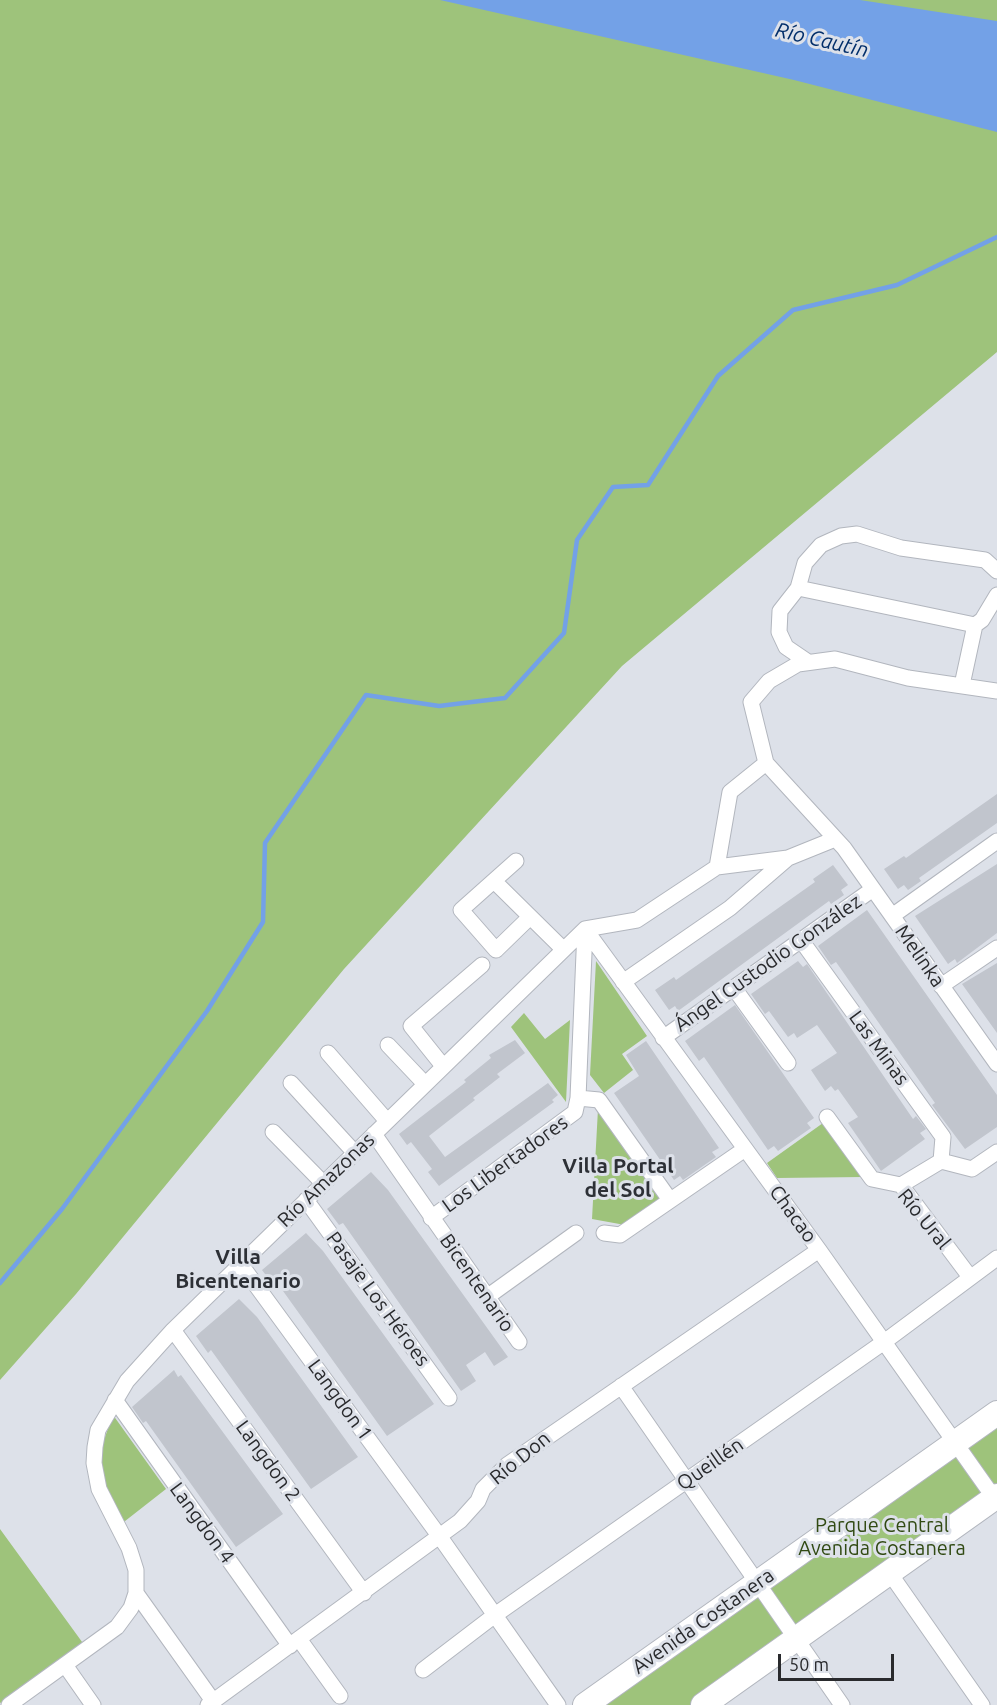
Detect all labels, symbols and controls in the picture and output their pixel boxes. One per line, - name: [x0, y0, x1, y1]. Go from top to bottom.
- water label: Río Cautín: [773, 17, 871, 63]
- street label: Ángel Custodio González: [670, 889, 866, 1037]
- street label: Melinka: [890, 920, 950, 992]
- street label: Las Minas: [844, 1006, 914, 1090]
- street label: Los Libertadores: [438, 1110, 572, 1218]
- street label: Río Amazonas: [273, 1128, 379, 1232]
- district label: Villa Portal del Sol: [562, 1153, 674, 1203]
- street label: Chacao: [764, 1181, 822, 1247]
- street label: Río Ural: [893, 1184, 955, 1254]
- street label: Pasaje Los Héroes: [321, 1227, 435, 1371]
- street label: Bicentenario: [434, 1229, 520, 1337]
- district label: Villa Bicentenario: [175, 1244, 301, 1294]
- street label: Langdon 1: [303, 1355, 377, 1445]
- street label: Langdon 2: [231, 1416, 305, 1506]
- street label: Río Don: [485, 1426, 555, 1490]
- street label: Queillén: [672, 1432, 748, 1496]
- street label: Langdon 4: [165, 1478, 239, 1568]
- park label: Parque Central Avenida Costanera: [798, 1513, 966, 1560]
- street label: Avenida Costanera: [628, 1563, 778, 1679]
- scale bar: [781, 1642, 896, 1680]
- text: 50 m: [789, 1654, 829, 1674]

